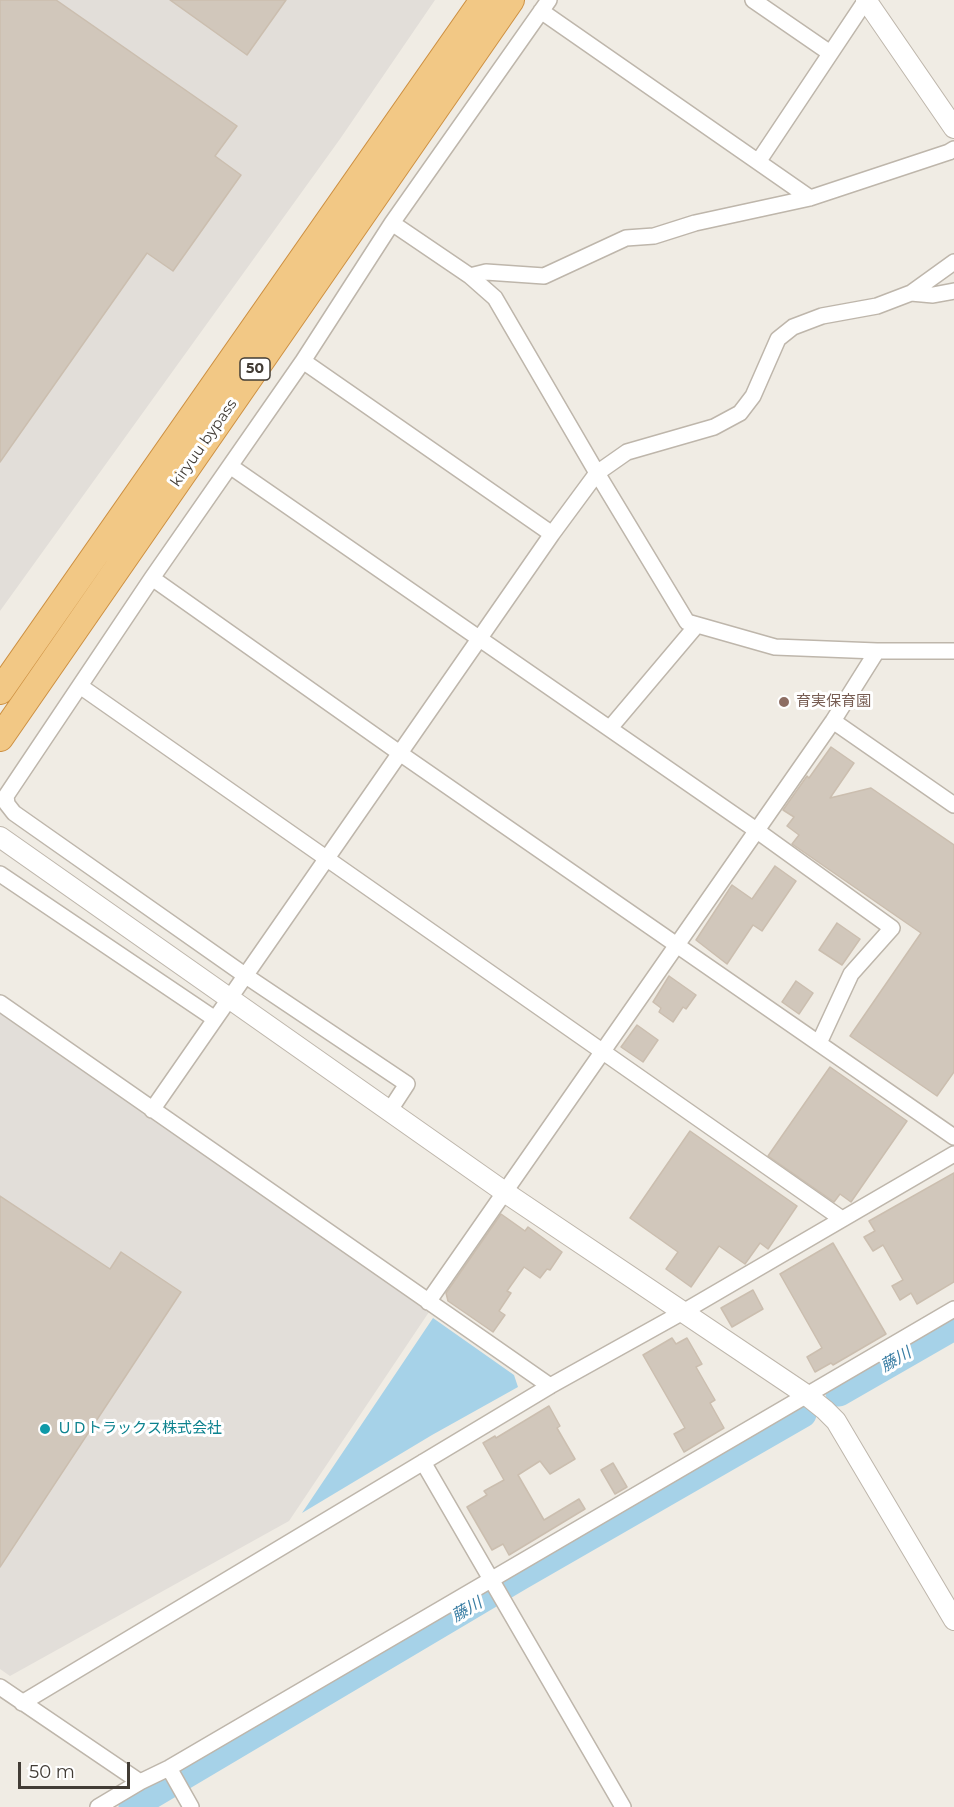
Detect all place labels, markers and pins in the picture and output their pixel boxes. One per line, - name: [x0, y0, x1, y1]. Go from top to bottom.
- place label: 育実保育園: [796, 693, 871, 711]
- marker: 育実保育園: [777, 695, 791, 709]
- place label: ＵＤトラックス株式会社: [57, 1420, 222, 1438]
- marker: ＵＤトラックス株式会社: [38, 1422, 52, 1436]

